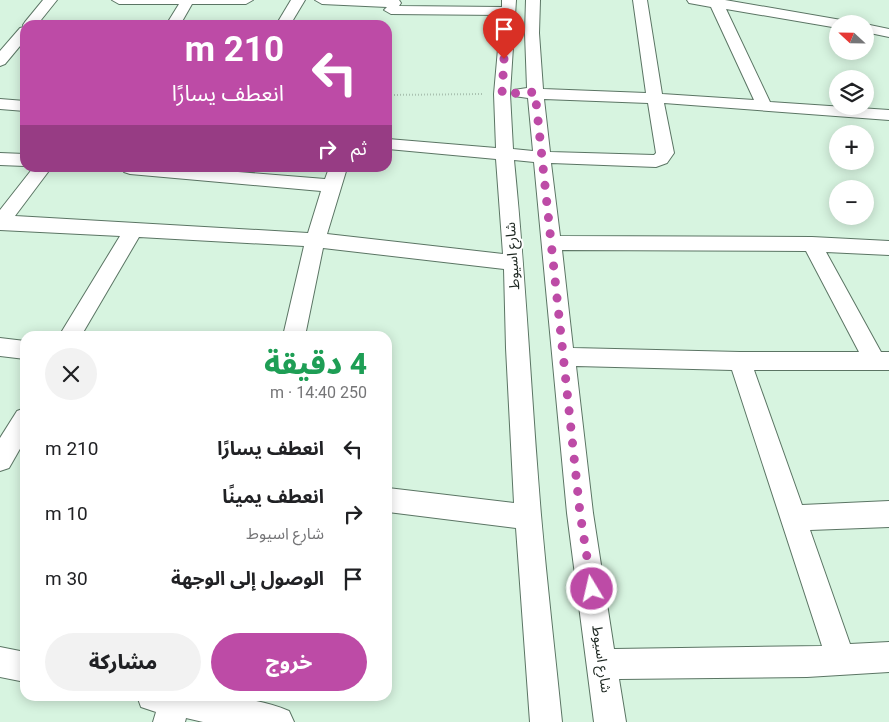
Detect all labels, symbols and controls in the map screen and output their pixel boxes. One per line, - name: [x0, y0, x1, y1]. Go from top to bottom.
- pin: [483, 8, 525, 59]
- icon: arrive: [490, 15, 518, 43]
- north arrow: [829, 15, 874, 60]
- map controls: [829, 15, 874, 225]
- text: 210 m: [185, 29, 284, 70]
- icon: left: [302, 40, 367, 105]
- button: layers: [829, 70, 874, 115]
- text: انعطف يسارًا: [172, 81, 284, 106]
- button: +: [829, 125, 874, 170]
- icon: right: [313, 135, 341, 163]
- text: ثم: [351, 137, 367, 160]
- button: −: [829, 180, 874, 225]
- street label: شارع اسيوط: [502, 221, 525, 290]
- text: 4 دقيقة: [264, 346, 367, 381]
- button: close: [45, 348, 97, 400]
- text: 250 m · 14:40: [270, 383, 367, 402]
- icon: left: [339, 435, 367, 463]
- text: 210 m: [45, 437, 98, 460]
- text: انعطف يسارًا: [217, 437, 324, 460]
- text: انعطف يمينًا: [222, 485, 324, 508]
- icon: right: [339, 500, 367, 528]
- text: 10 m: [45, 502, 88, 525]
- text: شارع اسيوط: [246, 524, 324, 543]
- position arrow: [565, 562, 617, 614]
- icon: arrive: [339, 565, 367, 593]
- text: 30 m: [45, 567, 88, 590]
- text: الوصول إلى الوجهة: [171, 567, 324, 590]
- street label: شارع اسيوط: [586, 624, 615, 694]
- button: مشاركة: [45, 633, 201, 691]
- button: خروج: [211, 633, 367, 691]

